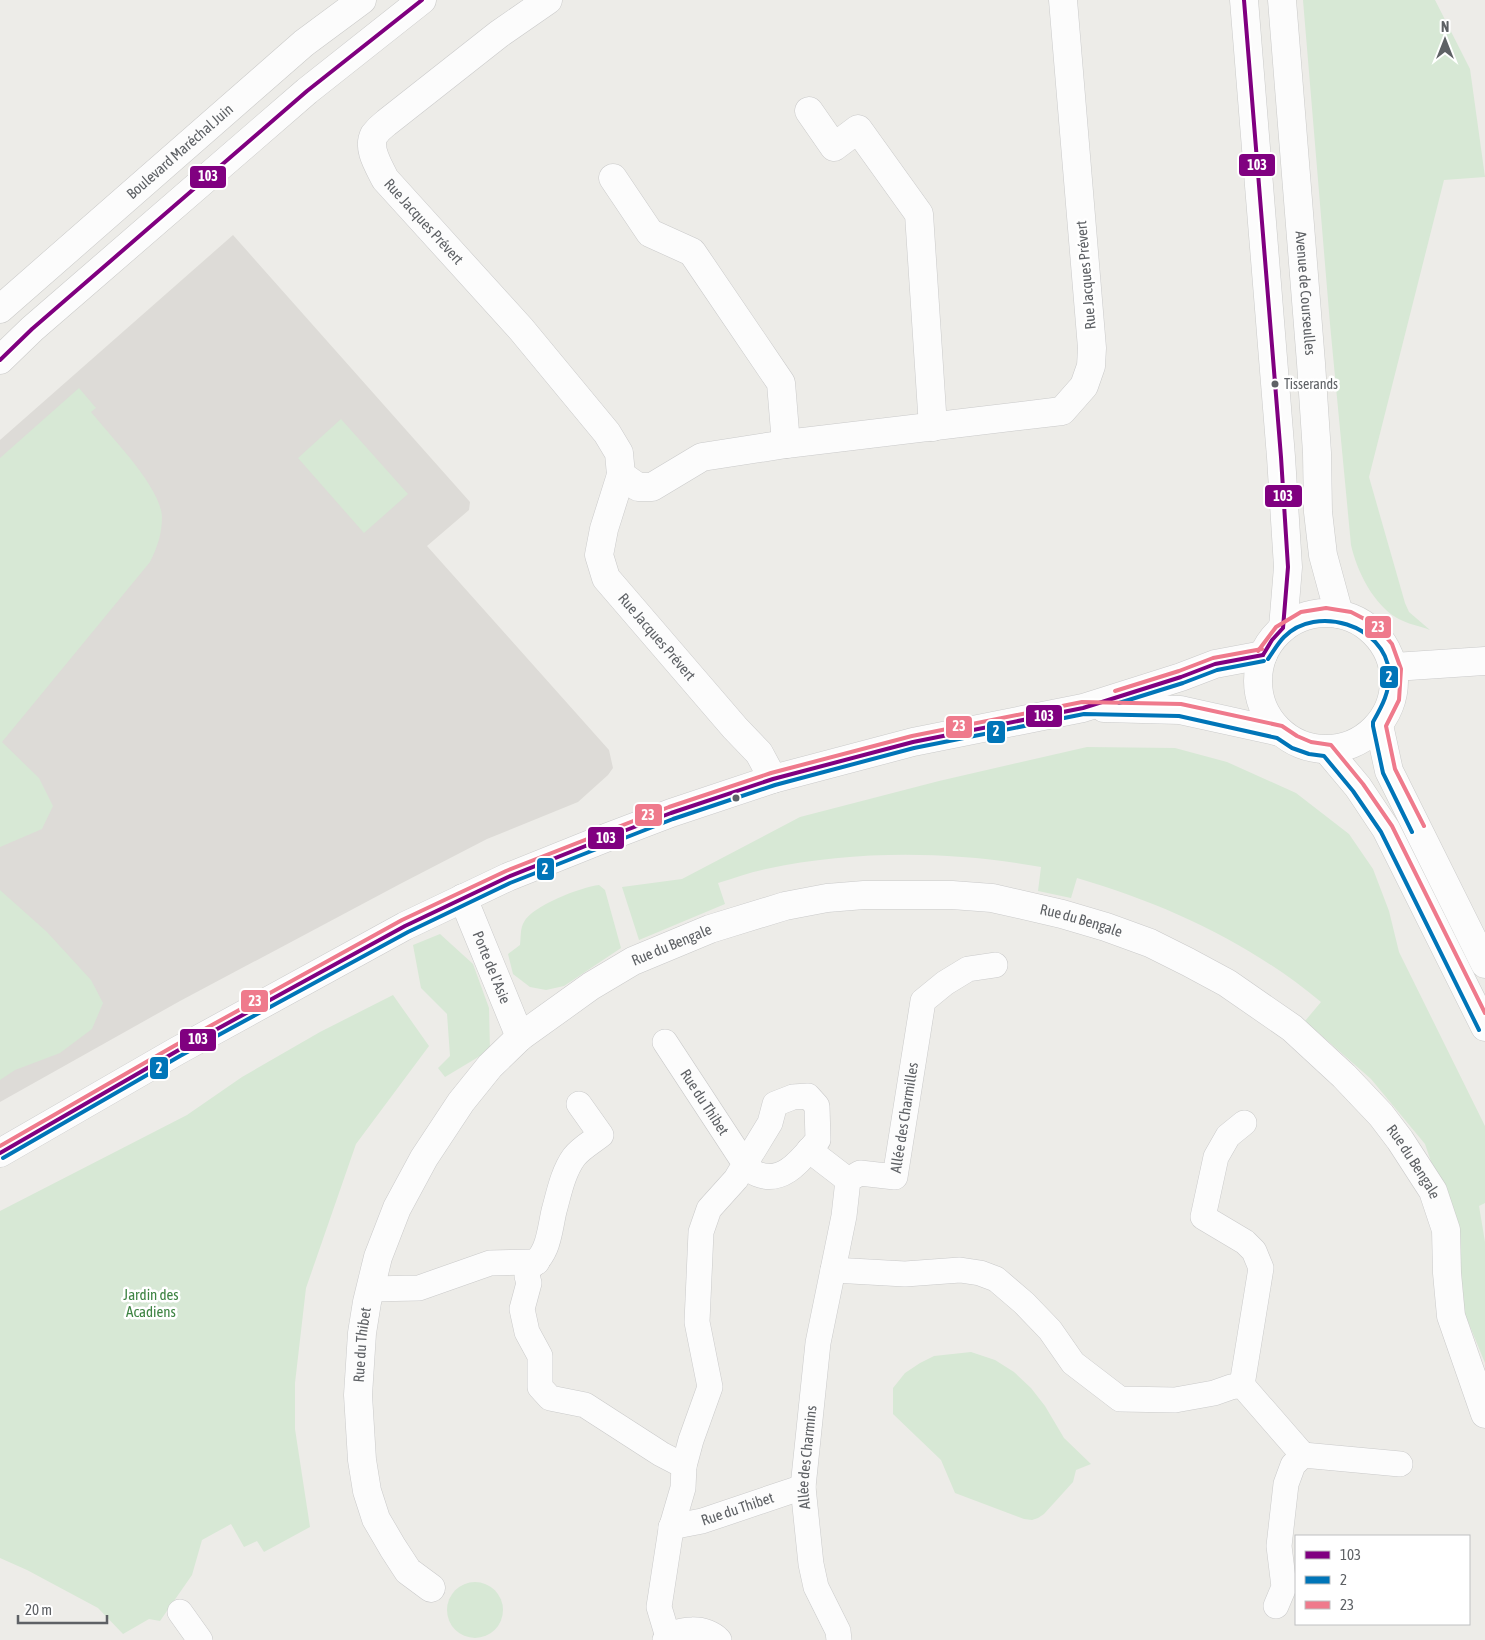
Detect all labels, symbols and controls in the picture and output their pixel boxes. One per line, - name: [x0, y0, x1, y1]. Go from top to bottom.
- north arrow: [1420, 15, 1470, 65]
- text: N: [1441, 19, 1449, 35]
- street label: Boulevard Maréchal Juin: [123, 100, 236, 202]
- line badge: 103: [1238, 153, 1276, 177]
- text: 103: [1247, 157, 1267, 173]
- line badge: 103: [189, 165, 227, 189]
- text: 103: [198, 168, 218, 184]
- street label: Rue Jacques Prévert: [381, 175, 467, 268]
- street label: Rue Jacques Prévert: [1072, 220, 1099, 330]
- street label: Avenue de Courseulles: [1292, 230, 1319, 356]
- place label: Tisserands: [1284, 376, 1338, 392]
- marker: Tisserands: [1270, 379, 1280, 389]
- line badge: 103: [1264, 484, 1303, 508]
- text: 103: [1273, 488, 1293, 504]
- street label: Rue Jacques Prévert: [615, 590, 699, 684]
- line badge: 23: [1364, 615, 1392, 639]
- text: 23: [1371, 619, 1385, 635]
- line badge: 2: [1379, 665, 1399, 689]
- text: 2: [1386, 669, 1393, 685]
- line badge: 103: [1025, 704, 1063, 728]
- text: 103: [1034, 708, 1054, 724]
- line badge: 23: [945, 715, 973, 739]
- text: 23: [952, 718, 966, 734]
- line badge: 2: [986, 720, 1006, 744]
- text: 2: [993, 723, 1000, 739]
- unlabelled marker: [731, 793, 741, 803]
- line badge: 23: [634, 803, 663, 827]
- text: 23: [641, 807, 655, 823]
- line badge: 103: [587, 826, 625, 850]
- text: 103: [596, 830, 616, 846]
- line badge: 2: [536, 857, 555, 881]
- text: 2: [542, 861, 549, 877]
- street label: Rue du Bengale: [1038, 900, 1125, 940]
- street label: Rue du Bengale: [629, 920, 714, 969]
- street label: Porte de l'Asie: [469, 928, 514, 1006]
- line badge: 23: [240, 989, 269, 1013]
- text: 23: [248, 993, 262, 1009]
- line badge: 103: [179, 1028, 217, 1052]
- text: 103: [188, 1031, 208, 1047]
- line badge: 2: [149, 1056, 169, 1080]
- text: 2: [156, 1060, 163, 1076]
- street label: Allée des Charmilles: [887, 1061, 921, 1174]
- street label: Rue du Thibet: [677, 1066, 733, 1138]
- street label: Rue du Bengale: [1383, 1121, 1444, 1201]
- park label: Jardin des Acadiens: [123, 1286, 179, 1320]
- street label: Rue du Thibet: [350, 1306, 374, 1383]
- street label: Allée des Charmins: [794, 1405, 819, 1510]
- street label: Rue du Thibet: [699, 1489, 776, 1529]
- legend: [1295, 1535, 1470, 1625]
- text: 103: [1340, 1546, 1361, 1563]
- text: 2: [1340, 1571, 1347, 1588]
- scale bar: [18, 1592, 106, 1624]
- text: 23: [1340, 1596, 1354, 1613]
- text: 20 m: [25, 1601, 52, 1618]

